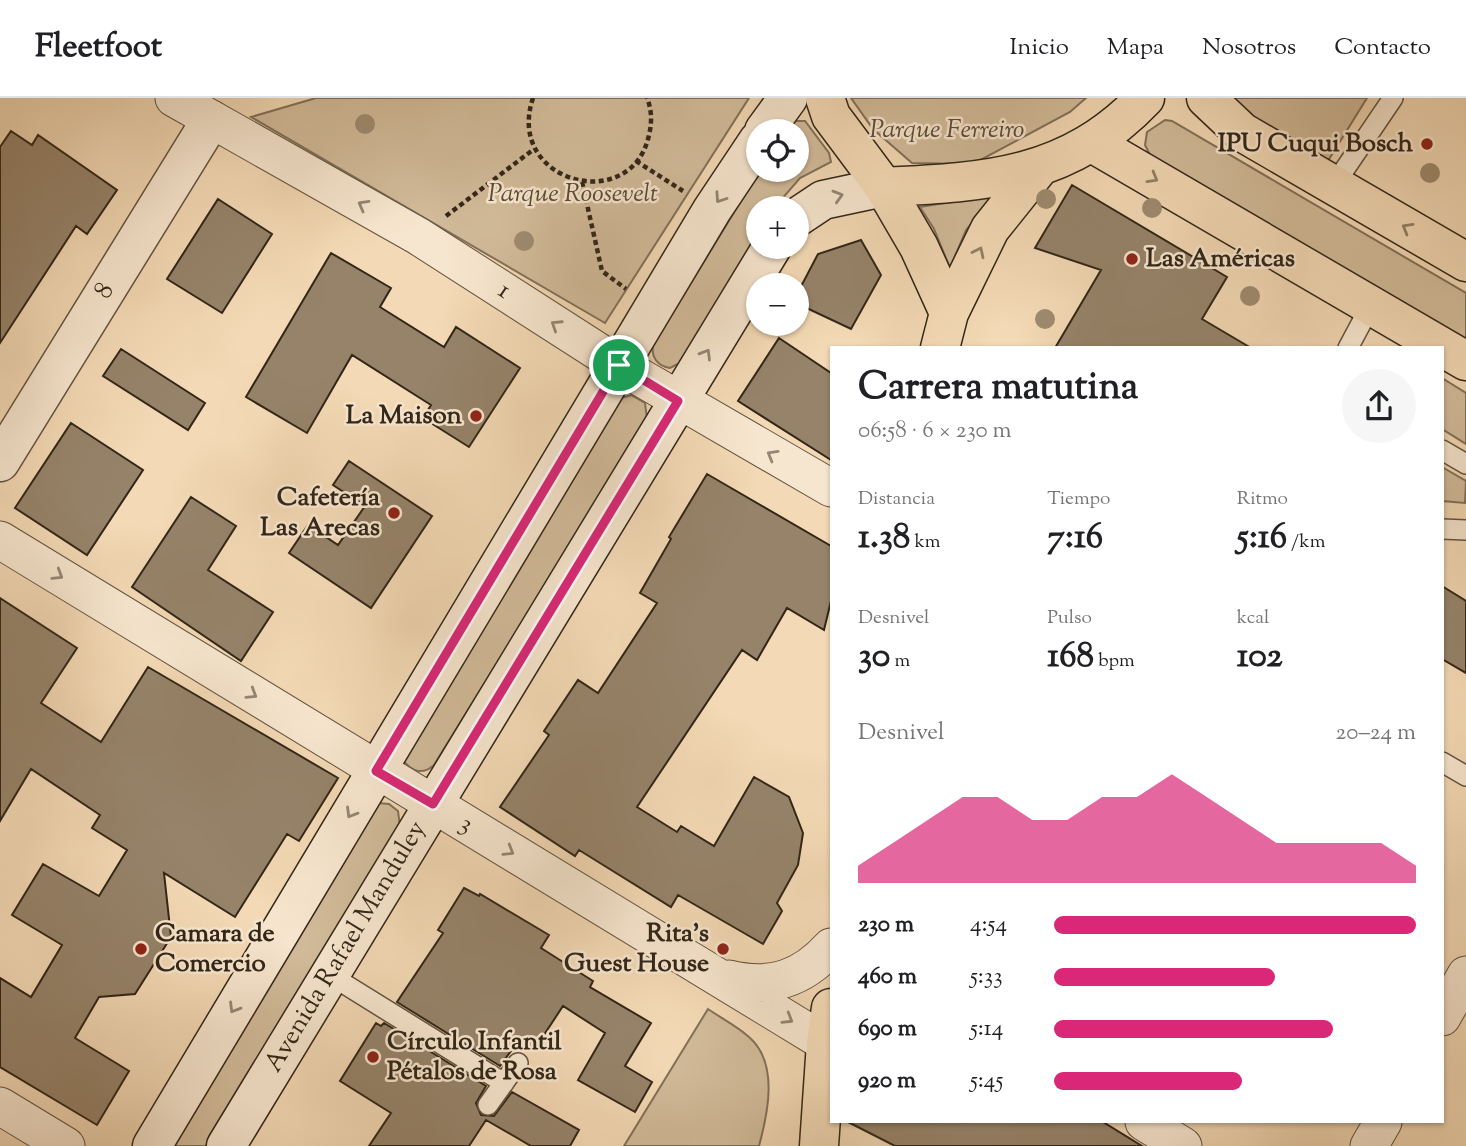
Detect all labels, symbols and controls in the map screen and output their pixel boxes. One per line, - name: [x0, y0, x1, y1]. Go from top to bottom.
- text: Fleetfoot: [35, 24, 162, 72]
- text: Inicio: [1009, 31, 1069, 65]
- text: Mapa: [1107, 31, 1164, 65]
- text: Nosotros: [1202, 31, 1296, 65]
- text: Contacto: [1334, 31, 1431, 65]
- park label: Parque Ferreiro: [870, 112, 1024, 149]
- map controls: [746, 119, 809, 336]
- button: locate: [746, 119, 809, 182]
- place label: IPU Cuqui Bosch: [1218, 126, 1414, 163]
- marker: IPU Cuqui Bosch: [1419, 136, 1435, 152]
- one-way arrow: [1145, 170, 1158, 183]
- park label: Parque Roosevelt: [488, 176, 658, 213]
- one-way arrow: [716, 190, 728, 203]
- one-way arrow: [831, 190, 843, 204]
- button: +: [746, 196, 809, 259]
- one-way arrow: [357, 200, 370, 213]
- one-way arrow: [1402, 223, 1415, 236]
- place label: Las Américas: [1146, 241, 1295, 278]
- one-way arrow: [971, 247, 985, 259]
- marker: Las Américas: [1124, 251, 1140, 267]
- street label: 1: [490, 273, 518, 309]
- button: −: [746, 273, 809, 336]
- street label: 8: [86, 276, 124, 306]
- one-way arrow: [551, 321, 564, 333]
- pin: [589, 335, 649, 395]
- icon: arrive: [600, 346, 638, 384]
- one-way arrow: [697, 349, 710, 362]
- text: Carrera matutina: [858, 362, 1138, 416]
- button: share: [1342, 369, 1416, 443]
- place label: La Maison: [346, 398, 463, 435]
- marker: La Maison: [468, 408, 484, 424]
- text: 06:58 · 6 × 230 m: [858, 415, 1012, 448]
- one-way arrow: [767, 450, 779, 463]
- place label: Cafetería Las Arecas: [260, 480, 380, 547]
- text: Distancia: [858, 486, 935, 513]
- text: Tiempo: [1047, 486, 1110, 513]
- text: Ritmo: [1237, 486, 1288, 513]
- marker: Cafetería Las Arecas: [386, 505, 402, 521]
- text: 1.38: [858, 513, 910, 564]
- text: 7:16: [1047, 513, 1103, 564]
- text: 5:16: [1237, 513, 1287, 564]
- text: km: [910, 529, 941, 556]
- text: /km: [1287, 529, 1325, 556]
- one-way arrow: [51, 567, 64, 580]
- text: Desnivel: [858, 605, 929, 632]
- text: Pulso: [1047, 605, 1092, 632]
- text: kcal: [1237, 605, 1269, 632]
- text: 30: [858, 632, 890, 683]
- text: 168: [1047, 632, 1094, 683]
- text: 102: [1237, 632, 1283, 683]
- text: m: [890, 648, 910, 675]
- text: bpm: [1094, 648, 1135, 675]
- one-way arrow: [244, 686, 257, 699]
- text: Desnivel: [858, 717, 944, 750]
- text: 20–24 m: [1336, 717, 1416, 750]
- one-way arrow: [346, 806, 359, 819]
- street label: 3: [452, 806, 480, 844]
- street label: Avenida Rafael Manduley: [256, 814, 436, 1080]
- one-way arrow: [502, 842, 515, 855]
- text: 230 m: [858, 909, 914, 942]
- text: 4:54: [970, 909, 1007, 942]
- place label: Camara de Comercio: [155, 916, 275, 983]
- place label: Rita's Guest House: [564, 916, 709, 983]
- marker: Camara de Comercio: [133, 941, 149, 957]
- marker: Rita's Guest House: [715, 941, 731, 957]
- text: 460 m: [858, 961, 917, 994]
- text: 5:33: [970, 961, 1002, 994]
- one-way arrow: [230, 1001, 243, 1014]
- one-way arrow: [780, 1011, 793, 1024]
- text: 690 m: [858, 1013, 917, 1046]
- text: 5:14: [970, 1013, 1003, 1046]
- place label: Círculo Infantil Pétalos de Rosa: [387, 1024, 562, 1091]
- marker: Círculo Infantil Pétalos de Rosa: [365, 1049, 381, 1065]
- text: 920 m: [858, 1065, 916, 1098]
- text: 5:45: [970, 1065, 1003, 1098]

